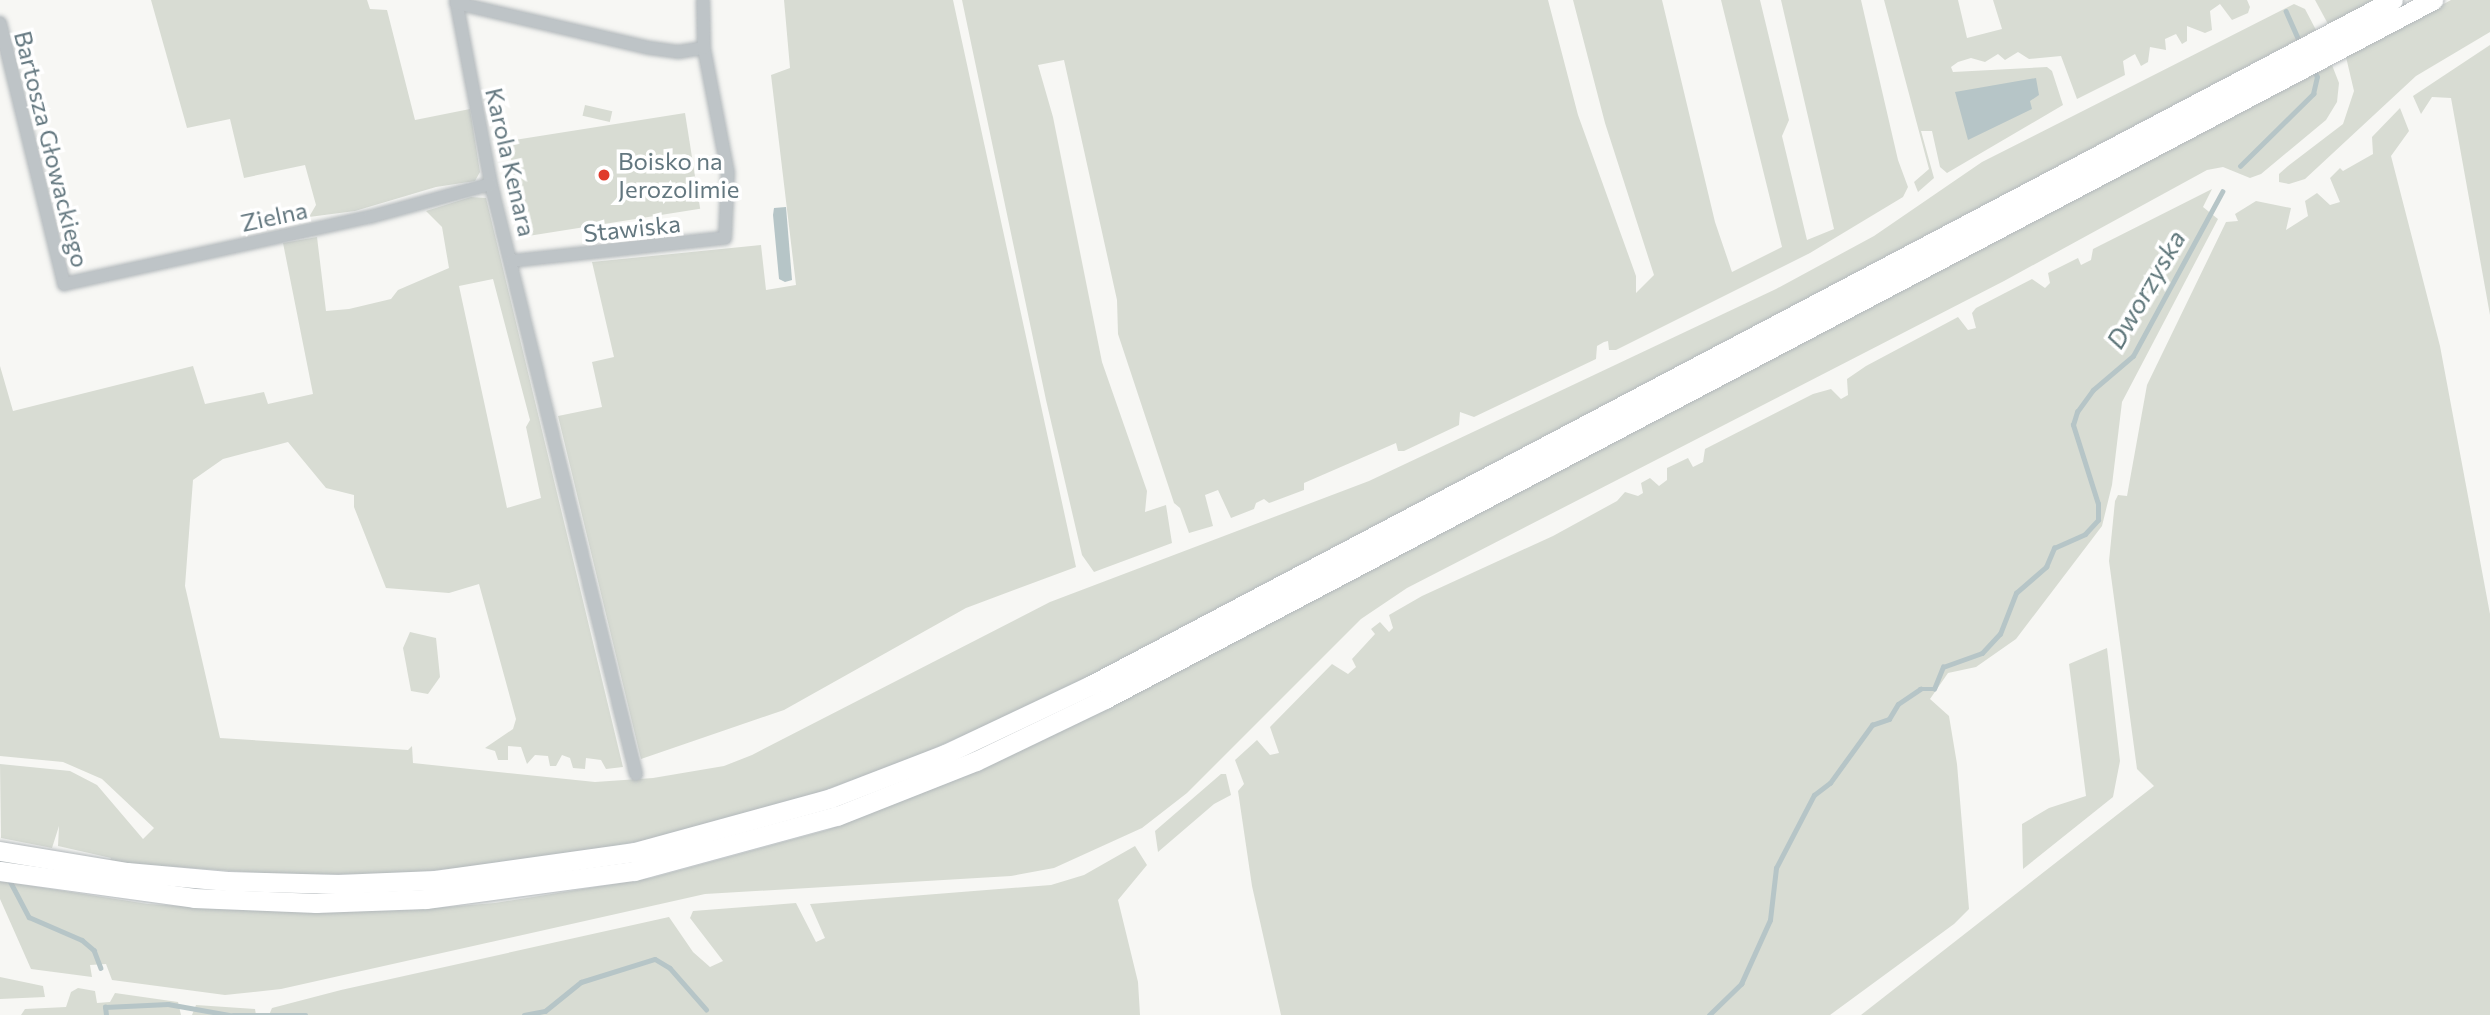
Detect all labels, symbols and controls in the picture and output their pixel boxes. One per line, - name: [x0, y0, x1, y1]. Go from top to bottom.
- street label: Bartosza Głowackiego: [9, 28, 95, 270]
- street label: Karola Kenara: [480, 85, 542, 239]
- place label: Boisko na Jerozolimie: [618, 147, 739, 203]
- marker: Boisko na Jerozolimie: [596, 167, 612, 183]
- street label: Zielna: [238, 195, 310, 237]
- street label: Stawiska: [582, 209, 682, 247]
- water label: Dworzyska: [2099, 224, 2191, 354]

